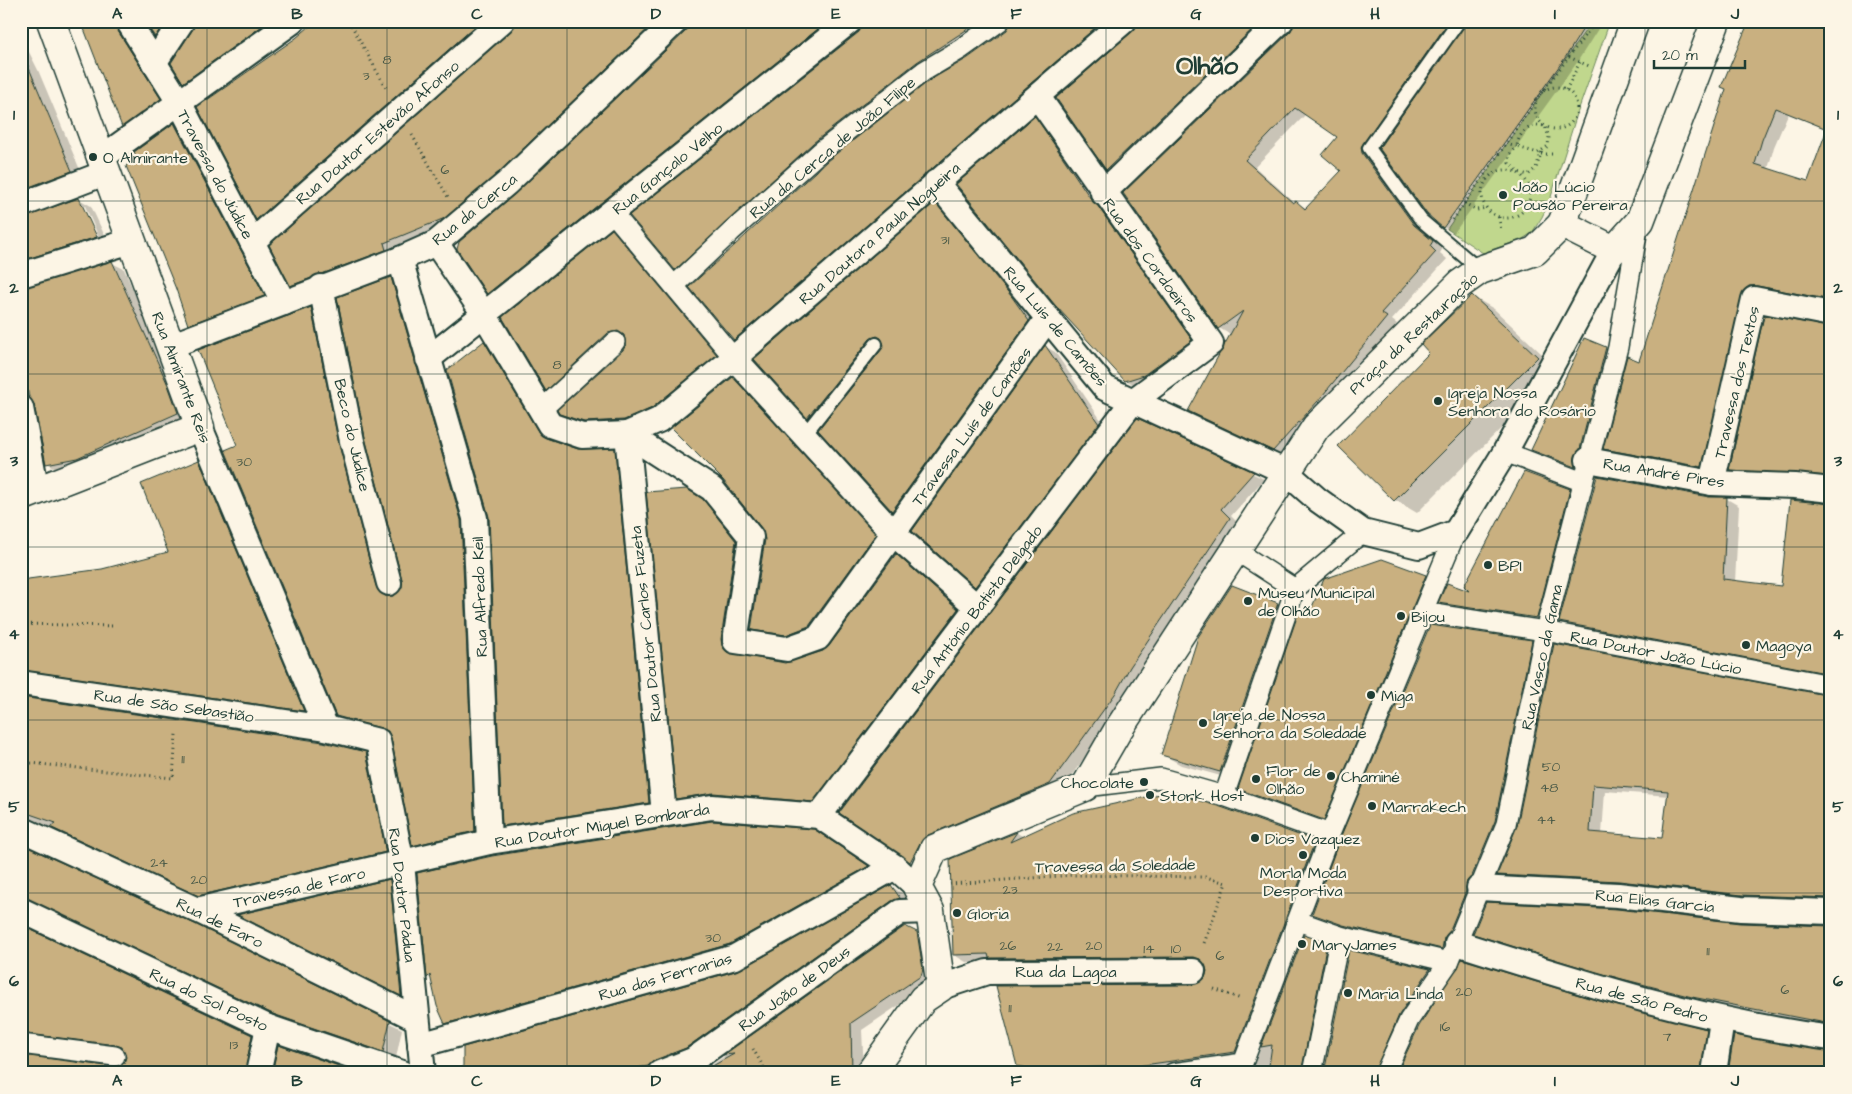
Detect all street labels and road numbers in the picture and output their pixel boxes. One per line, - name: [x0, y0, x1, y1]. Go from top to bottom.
- street label: Rua Doutor Estevão Afonso: [291, 55, 464, 210]
- street label: Rua da Cerca de João Filipe: [745, 71, 921, 224]
- street label: Travessa do Júdice: [172, 106, 259, 244]
- street label: Rua Gonçalo Velho: [608, 117, 728, 220]
- street label: Rua Doutora Paula Nogueira: [794, 157, 966, 311]
- street label: Rua da Cerca: [427, 169, 522, 251]
- street label: Rua dos Cordoeiros: [1097, 194, 1203, 327]
- street label: Rua Luís de Camões: [998, 262, 1112, 392]
- street label: Praça da Restauração: [1344, 268, 1483, 400]
- street label: Travessa dos Textos: [1709, 304, 1765, 461]
- street label: Rua Almirante Reis: [146, 309, 216, 446]
- street label: Travessa Luís de Camões: [907, 343, 1037, 510]
- street label: Beco do Júdice: [328, 377, 376, 494]
- street label: Rua André Pires: [1602, 453, 1726, 493]
- street label: Rua António Batista Delgado: [906, 521, 1048, 699]
- street label: Rua Doutor Carlos Fuzeta: [625, 525, 667, 723]
- street label: Rua Alfredo Keil: [467, 536, 493, 658]
- street label: Rua Vasco da Gama: [1516, 582, 1568, 732]
- street label: Rua Doutor João Lúcio: [1568, 626, 1743, 680]
- street label: Rua de São Sebastião: [92, 684, 255, 728]
- street label: Rua Doutor Miguel Bombarda: [493, 798, 711, 855]
- street label: Rua Doutor Pádua: [383, 827, 421, 964]
- street label: Travessa da Soledade: [1034, 854, 1196, 878]
- street label: Travessa de Faro: [231, 862, 367, 914]
- street label: Rua Elias Garcia: [1594, 884, 1716, 918]
- street label: Rua de Faro: [172, 892, 267, 953]
- street label: Rua João de Deus: [734, 941, 855, 1037]
- street label: Rua das Ferrarias: [596, 947, 735, 1007]
- street label: Rua da Lagoa: [1015, 961, 1117, 984]
- street label: Rua do Sol Posto: [146, 963, 271, 1037]
- street label: Rua de São Pedro: [1573, 972, 1710, 1028]

